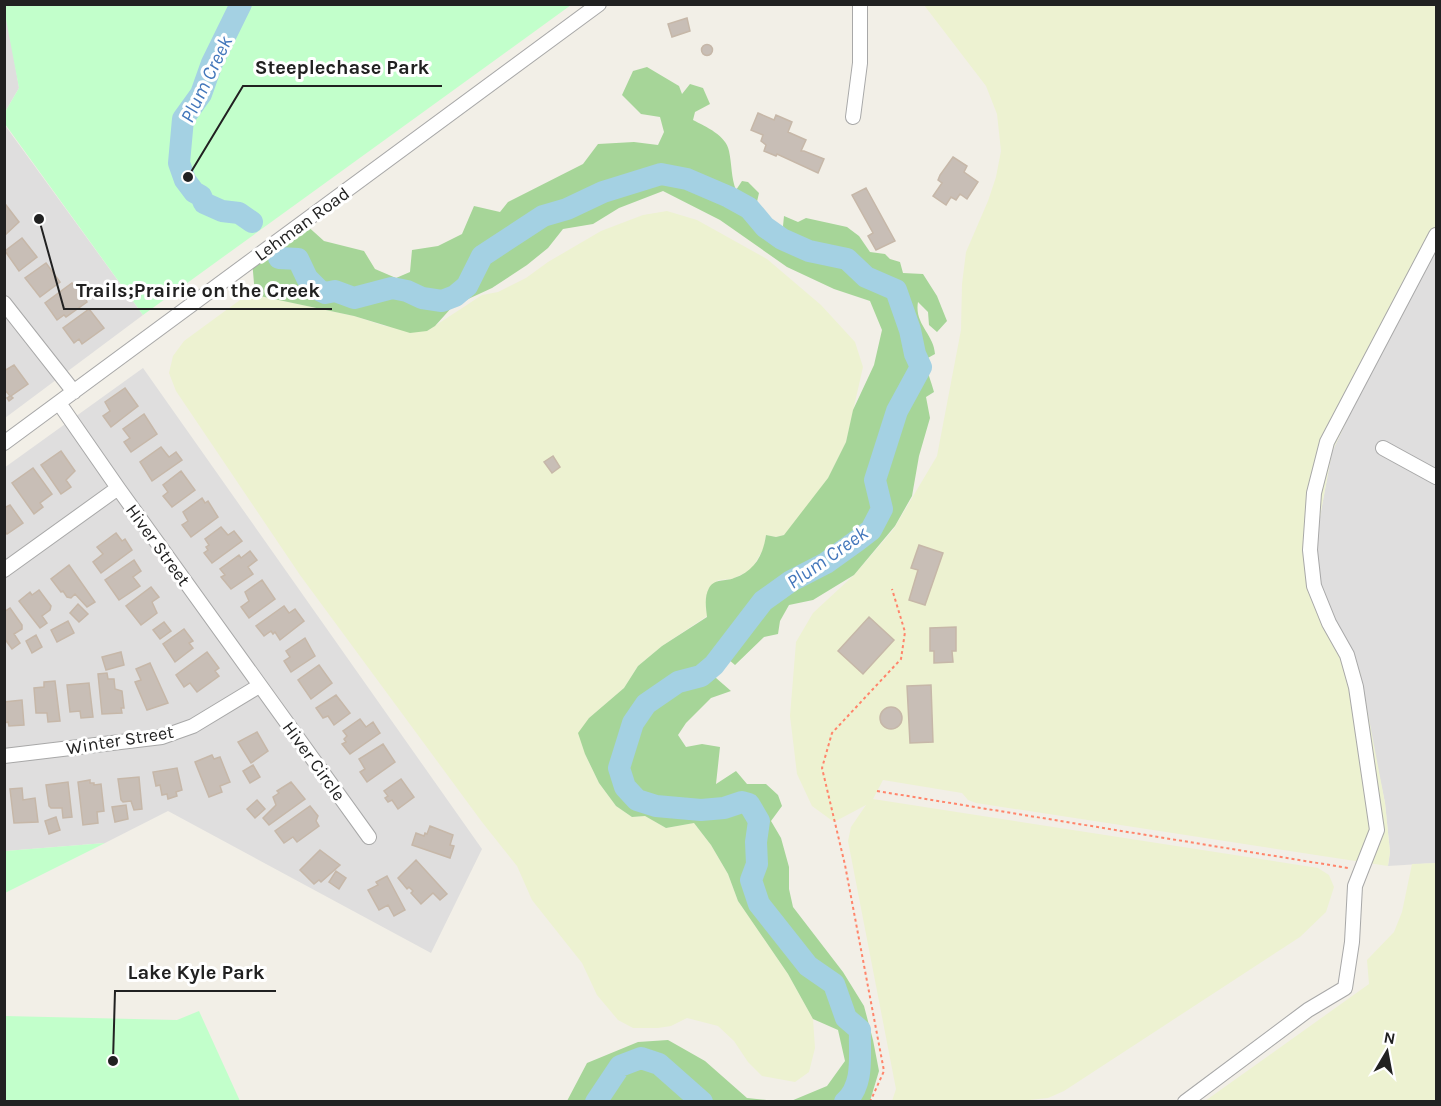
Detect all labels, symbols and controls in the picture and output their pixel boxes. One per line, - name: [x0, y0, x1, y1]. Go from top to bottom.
- water label: Plum Creek: [176, 31, 238, 126]
- callout: Steeplechase Park: [243, 48, 442, 86]
- text: Steeplechase Park: [255, 56, 430, 79]
- street label: Lehman Road: [250, 182, 354, 266]
- callout: Trails;Prairie on the Creek: [64, 271, 332, 309]
- text: Trails;Prairie on the Creek: [76, 279, 320, 302]
- street label: Hiver Street: [121, 500, 195, 590]
- water label: Plum Creek: [782, 521, 873, 594]
- street label: Hiver Circle: [278, 717, 350, 805]
- street label: Winter Street: [65, 721, 176, 759]
- callout: Lake Kyle Park: [115, 953, 276, 991]
- text: Lake Kyle Park: [128, 961, 265, 984]
- north arrow: [1357, 1022, 1417, 1082]
- text: N: [1382, 1027, 1397, 1048]

